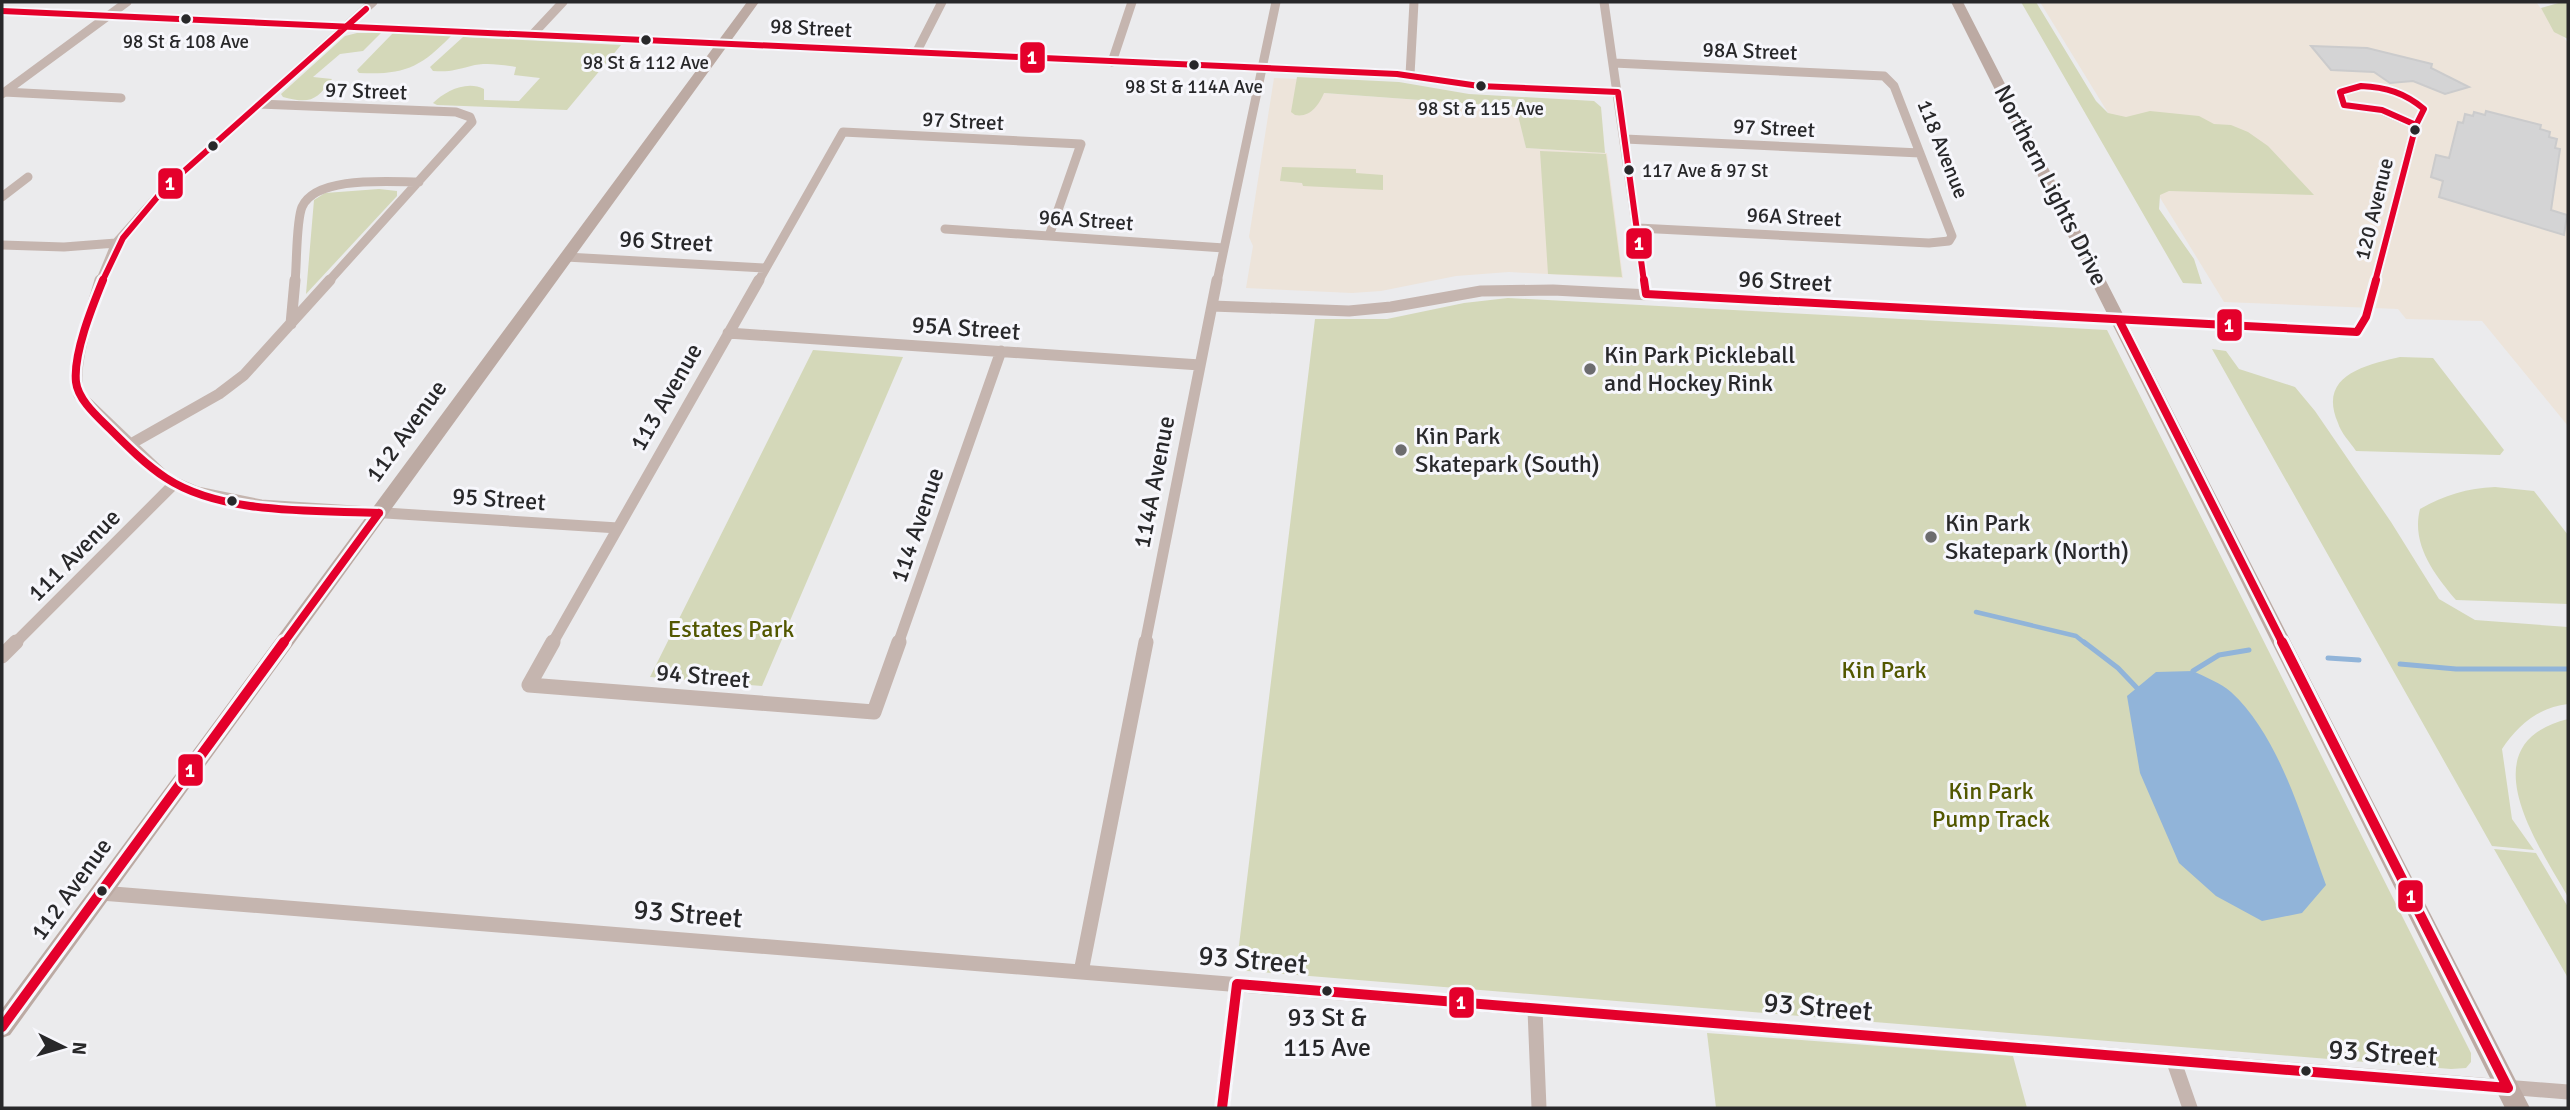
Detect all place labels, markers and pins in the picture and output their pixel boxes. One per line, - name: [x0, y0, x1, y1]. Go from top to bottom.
- marker: 98 St & 108 Ave: [179, 12, 193, 26]
- place label: 98 St & 108 Ave: [123, 30, 249, 54]
- marker: 98 St & 112 Ave: [639, 33, 653, 47]
- place label: 98 St & 112 Ave: [583, 51, 709, 75]
- marker: 98 St & 114A Ave: [1187, 58, 1201, 72]
- place label: 98 St & 114A Ave: [1125, 75, 1263, 99]
- marker: 98 St & 115 Ave: [1474, 79, 1488, 93]
- place label: 98 St & 115 Ave: [1418, 97, 1544, 121]
- unlabelled marker: [2408, 123, 2422, 137]
- unlabelled marker: [206, 139, 220, 153]
- place label: 117 Ave & 97 St: [1642, 159, 1769, 183]
- marker: 117 Ave & 97 St: [1622, 163, 1636, 177]
- place label: Kin Park Pickleball and Hockey Rink: [1604, 340, 1795, 398]
- marker: Kin Park Pickleball and Hockey Rink: [1582, 361, 1598, 377]
- place label: Kin Park Skatepark (South): [1415, 421, 1600, 479]
- marker: Kin Park Skatepark (South): [1393, 442, 1409, 458]
- unlabelled marker: [225, 494, 239, 508]
- place label: Kin Park Skatepark (North): [1945, 508, 2129, 566]
- marker: Kin Park Skatepark (North): [1923, 529, 1939, 545]
- unlabelled marker: [95, 884, 109, 898]
- marker: 93 St & 115 Ave: [1320, 984, 1334, 998]
- place label: 93 St & 115 Ave: [1283, 1002, 1371, 1064]
- unlabelled marker: [2299, 1064, 2313, 1078]

